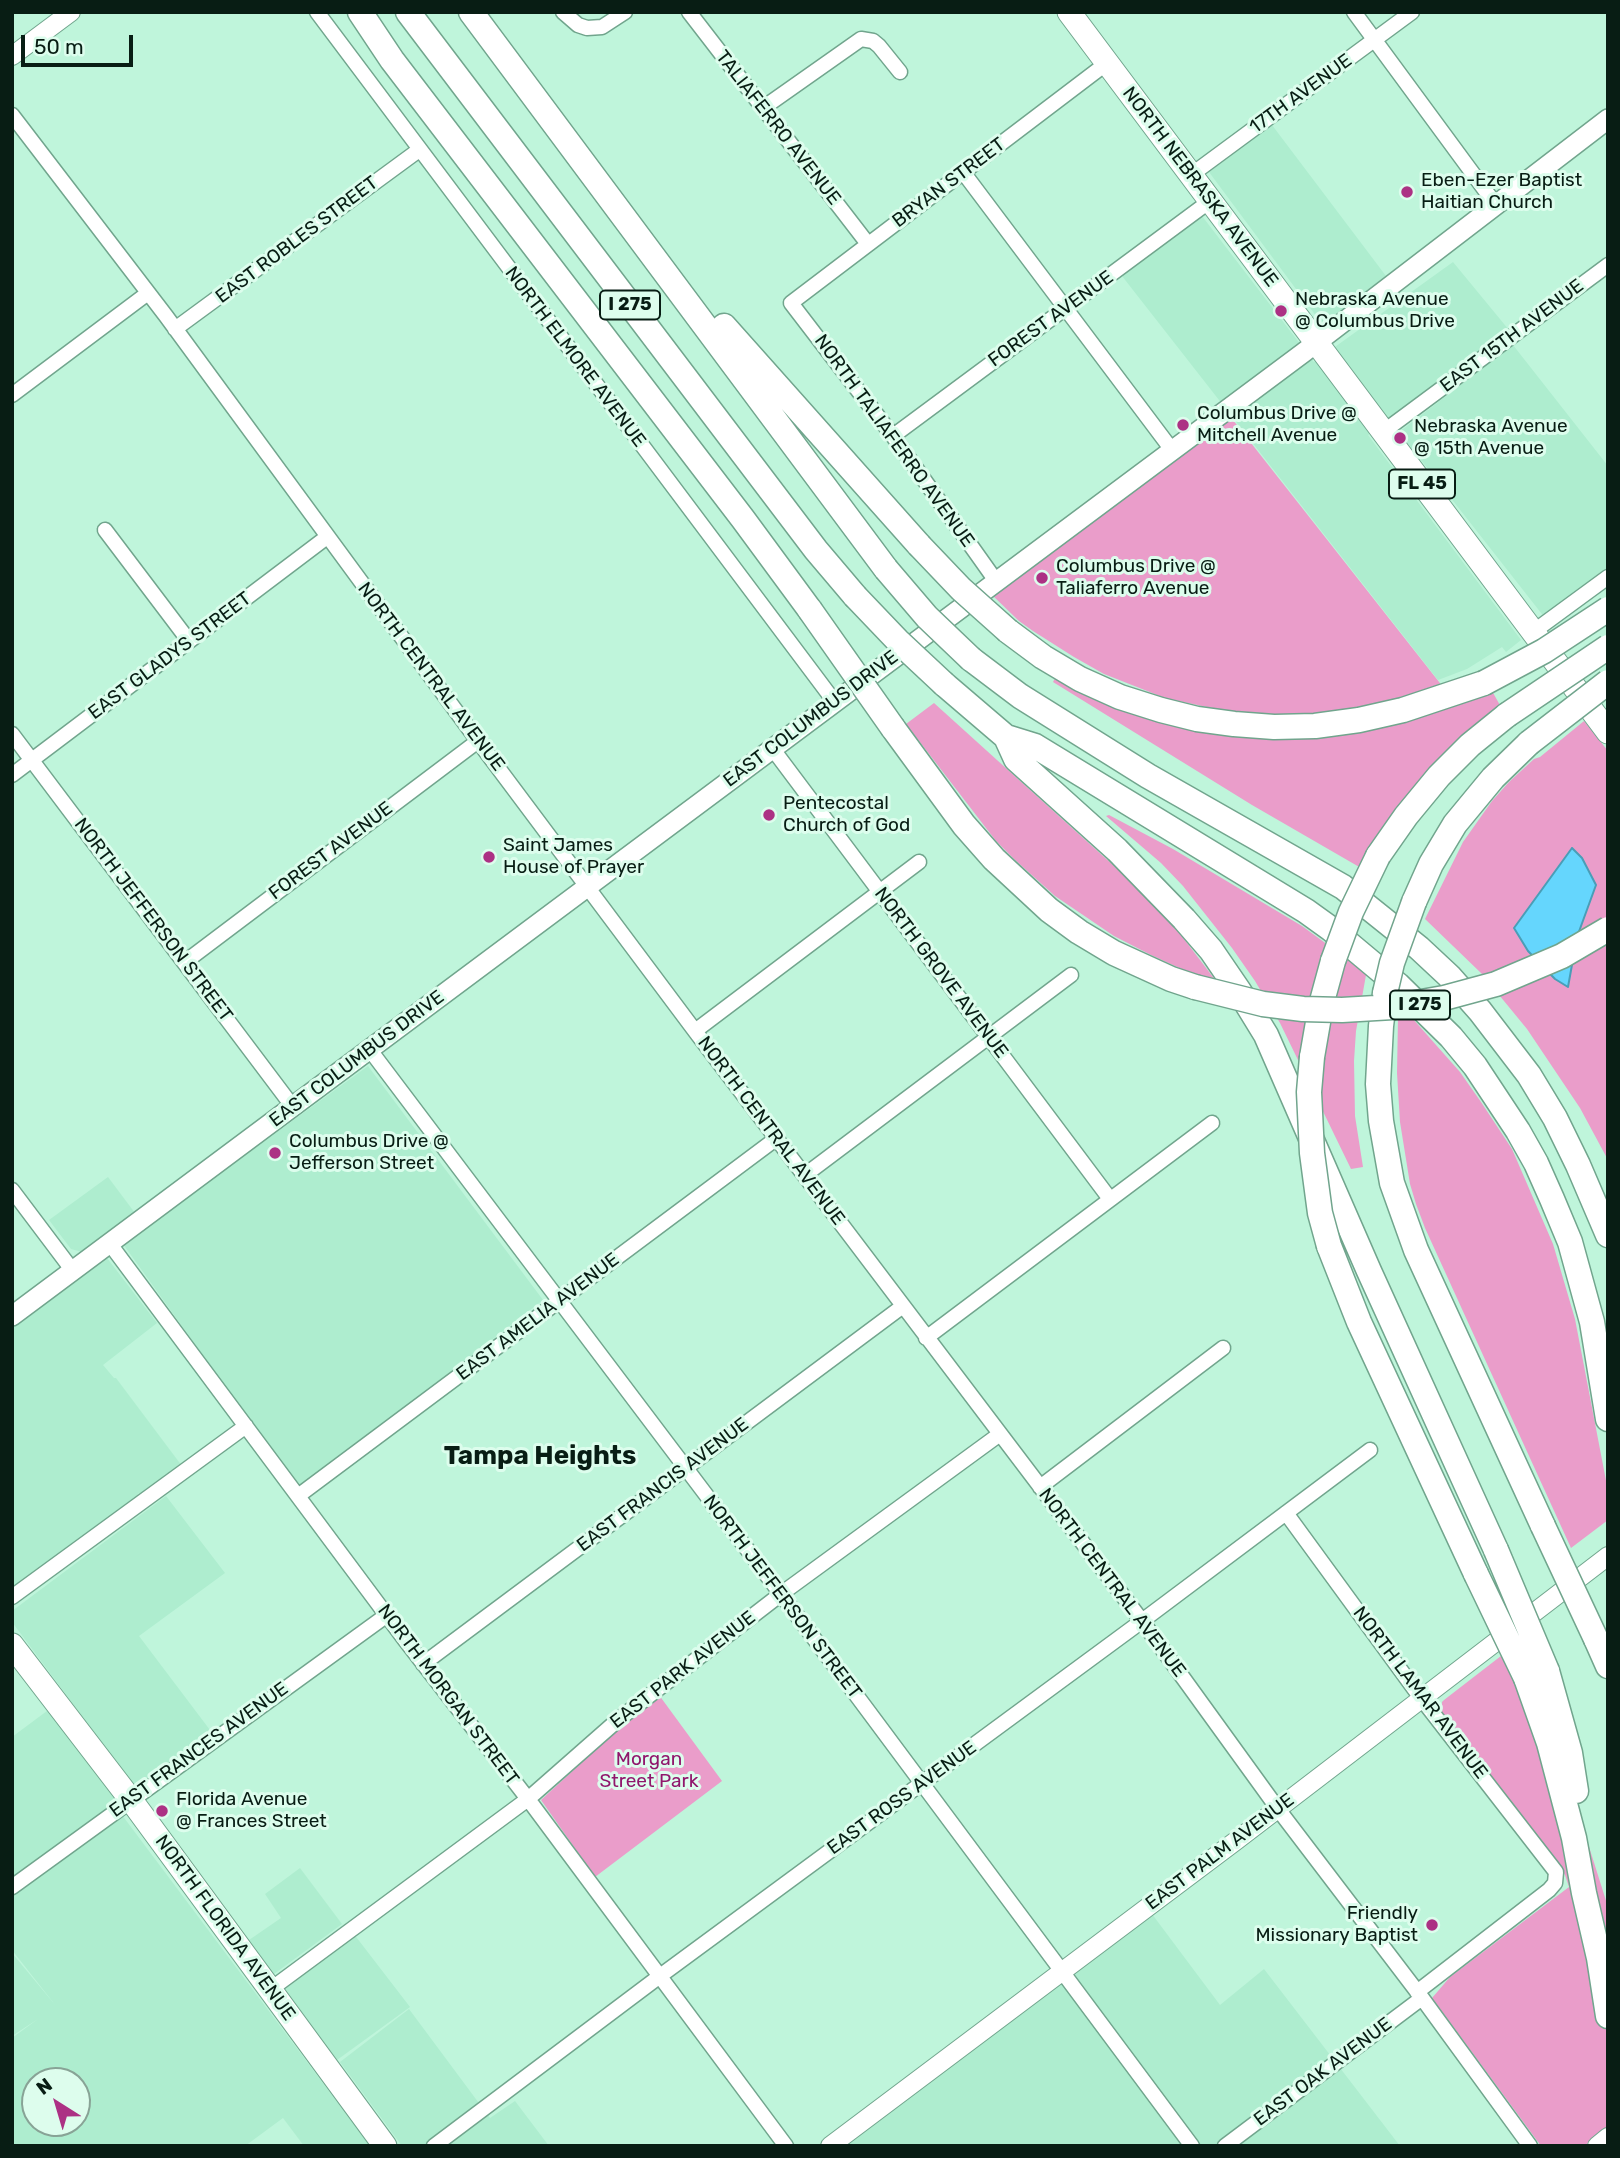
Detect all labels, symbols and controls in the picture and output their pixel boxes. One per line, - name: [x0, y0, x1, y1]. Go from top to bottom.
- scale bar: [24, 21, 136, 65]
- text: 50 m: [34, 34, 84, 59]
- street label: TALIAFERRO AVENUE: [711, 46, 845, 210]
- street label: 17TH AVENUE: [1245, 49, 1357, 139]
- street label: NORTH NEBRASKA AVENUE: [1117, 83, 1283, 291]
- street label: BRYAN STREET: [888, 133, 1010, 233]
- place label: Eben-Ezer Baptist Haitian Church: [1421, 170, 1582, 214]
- street label: EAST ROBLES STREET: [211, 172, 383, 308]
- marker: Eben-Ezer Baptist Haitian Church: [1399, 184, 1415, 200]
- street label: NORTH ELMORE AVENUE: [500, 262, 650, 452]
- street label: FOREST AVENUE: [984, 266, 1118, 372]
- street label: EAST 15TH AVENUE: [1436, 275, 1588, 397]
- place label: Nebraska Avenue @ Columbus Drive: [1295, 289, 1455, 333]
- road number: I 275: [600, 290, 660, 320]
- marker: Nebraska Avenue @ Columbus Drive: [1273, 303, 1289, 319]
- street label: NORTH TALIAFERRO AVENUE: [809, 330, 979, 552]
- place label: Columbus Drive @ Mitchell Avenue: [1197, 403, 1357, 447]
- place label: Nebraska Avenue @ 15th Avenue: [1414, 416, 1568, 460]
- marker: Columbus Drive @ Mitchell Avenue: [1175, 417, 1191, 433]
- marker: Nebraska Avenue @ 15th Avenue: [1392, 430, 1408, 446]
- road number: FL 45: [1389, 470, 1455, 498]
- place label: Columbus Drive @ Taliaferro Avenue: [1056, 556, 1216, 600]
- marker: Columbus Drive @ Taliaferro Avenue: [1034, 570, 1050, 586]
- street label: NORTH CENTRAL AVENUE: [353, 578, 509, 776]
- street label: EAST GLADYS STREET: [84, 587, 256, 725]
- street label: EAST COLUMBUS DRIVE: [719, 646, 903, 792]
- place label: Pentecostal Church of God: [783, 793, 910, 837]
- street label: FOREST AVENUE: [265, 797, 397, 905]
- marker: Pentecostal Church of God: [761, 807, 777, 823]
- street label: NORTH JEFFERSON STREET: [69, 814, 237, 1026]
- place label: Saint James House of Prayer: [503, 835, 644, 879]
- marker: Saint James House of Prayer: [481, 849, 497, 865]
- street label: NORTH GROVE AVENUE: [869, 883, 1013, 1063]
- street label: EAST COLUMBUS DRIVE: [265, 986, 449, 1132]
- road number: I 275: [1390, 990, 1450, 1020]
- street label: NORTH CENTRAL AVENUE: [693, 1032, 849, 1230]
- place label: Columbus Drive @ Jefferson Street: [289, 1131, 449, 1175]
- marker: Columbus Drive @ Jefferson Street: [267, 1145, 283, 1161]
- street label: EAST AMELIA AVENUE: [452, 1248, 624, 1386]
- street label: EAST FRANCIS AVENUE: [573, 1413, 753, 1557]
- district label: Tampa Heights: [444, 1440, 636, 1472]
- street label: NORTH CENTRAL AVENUE: [1034, 1484, 1190, 1682]
- street label: NORTH JEFFERSON STREET: [698, 1491, 866, 1703]
- street label: NORTH MORGAN STREET: [373, 1600, 523, 1790]
- street label: NORTH LAMAR AVENUE: [1348, 1602, 1492, 1784]
- street label: EAST PARK AVENUE: [606, 1606, 760, 1734]
- street label: EAST FRANCES AVENUE: [105, 1678, 293, 1822]
- street label: EAST ROSS AVENUE: [823, 1736, 981, 1860]
- park label: Morgan Street Park: [599, 1749, 699, 1793]
- place label: Florida Avenue @ Frances Street: [176, 1789, 327, 1833]
- street label: EAST PALM AVENUE: [1141, 1789, 1299, 1915]
- marker: Florida Avenue @ Frances Street: [154, 1803, 170, 1819]
- street label: NORTH FLORIDA AVENUE: [150, 1831, 300, 2025]
- place label: Friendly Missionary Baptist: [1256, 1903, 1418, 1947]
- marker: Friendly Missionary Baptist: [1424, 1917, 1440, 1933]
- street label: EAST OAK AVENUE: [1250, 2013, 1396, 2131]
- north arrow: [21, 2067, 91, 2137]
- text: N: [32, 2073, 57, 2100]

